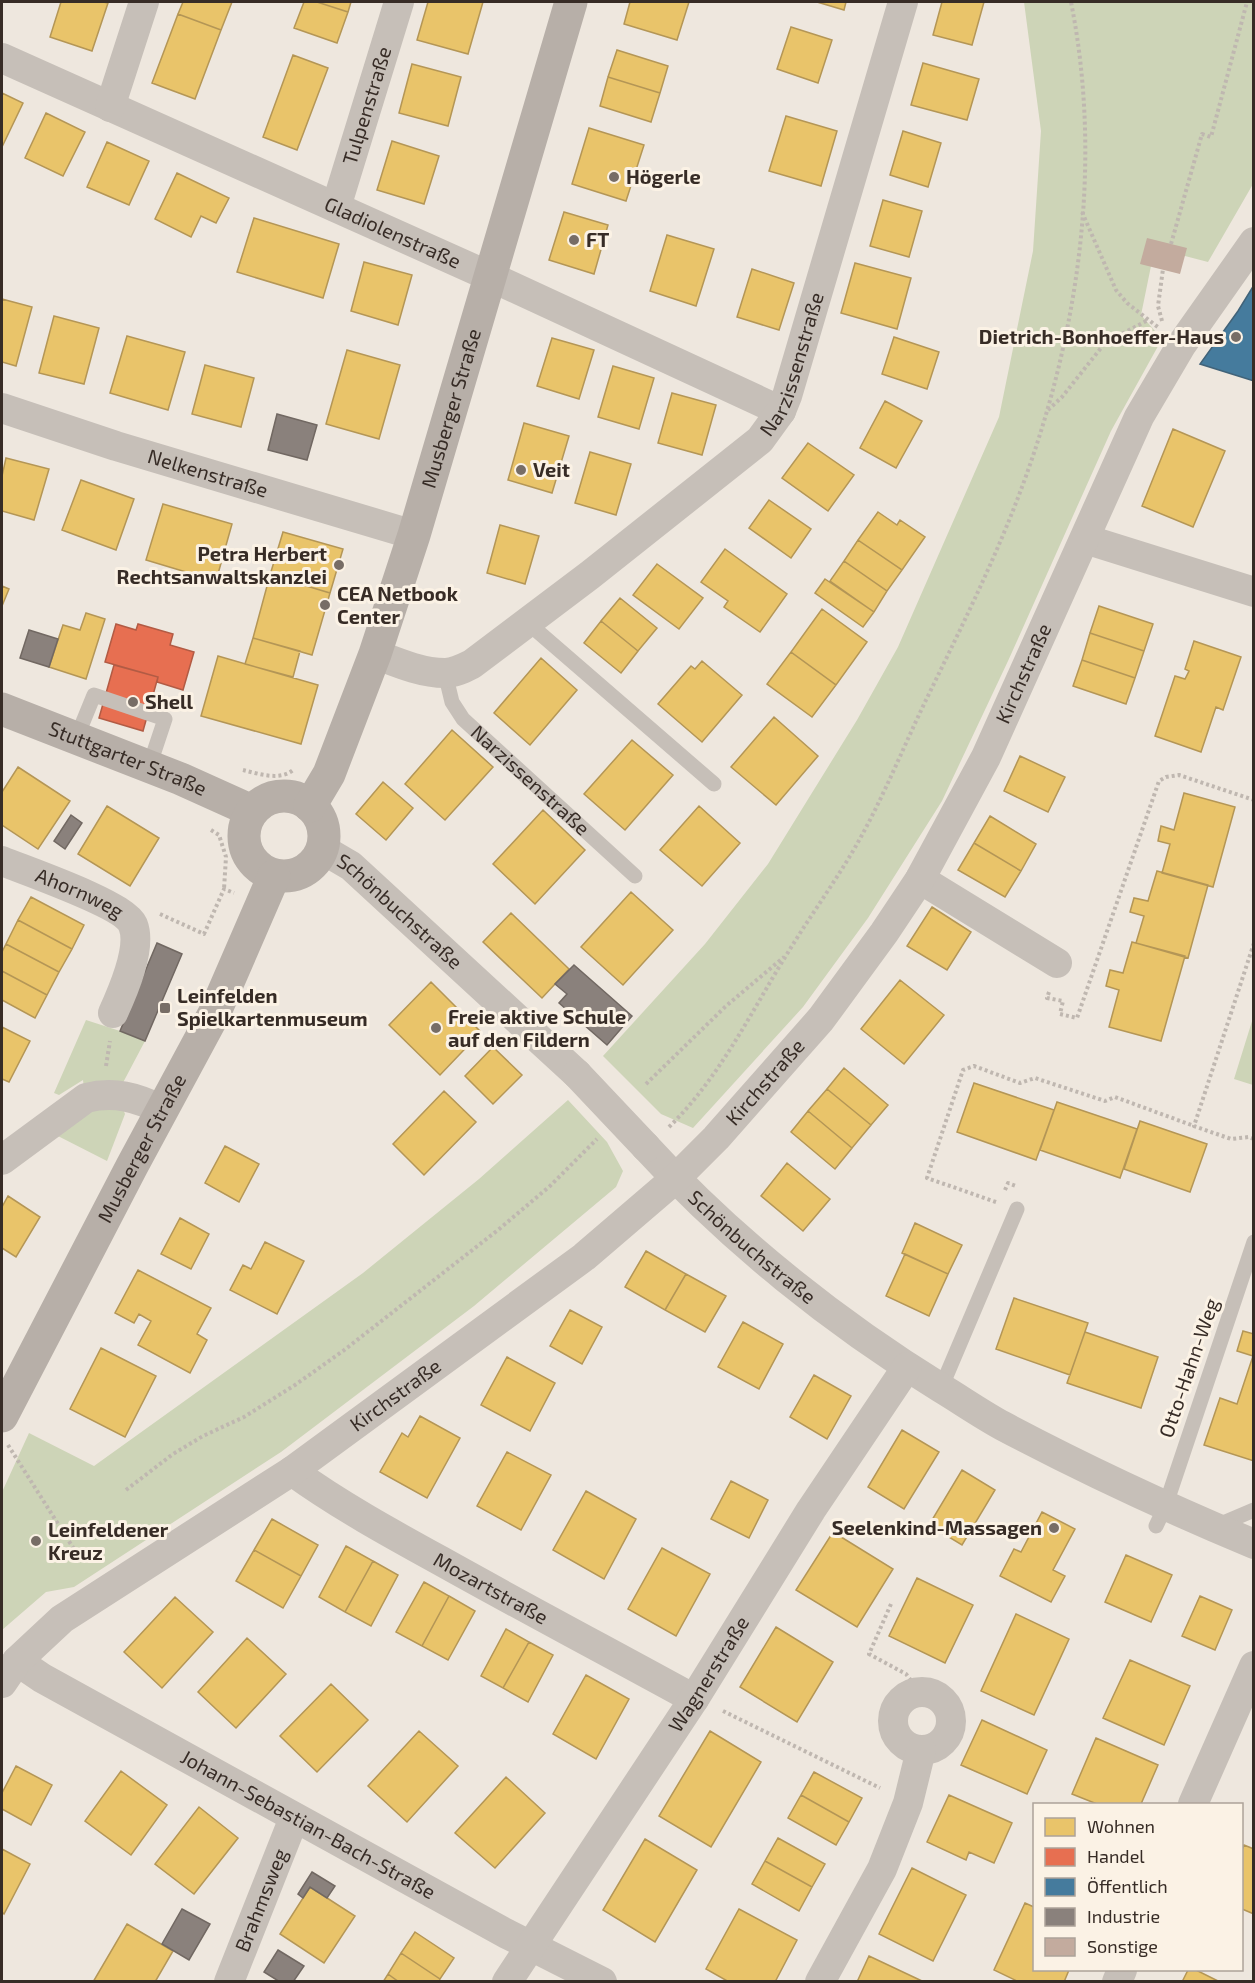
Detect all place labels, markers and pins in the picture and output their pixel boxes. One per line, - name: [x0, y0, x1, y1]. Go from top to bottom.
- place label: Högerle: [626, 164, 701, 188]
- marker: Högerle: [607, 170, 621, 184]
- place label: FT: [586, 227, 609, 251]
- marker: FT: [567, 233, 581, 247]
- place label: Dietrich-Bonhoeffer-Haus: [979, 324, 1224, 348]
- marker: Dietrich-Bonhoeffer-Haus: [1229, 330, 1243, 344]
- place label: Veit: [533, 457, 570, 481]
- marker: Veit: [514, 463, 528, 477]
- place label: Petra Herbert Rechtsanwaltskanzlei: [117, 541, 327, 588]
- marker: Petra Herbert Rechtsanwaltskanzlei: [332, 558, 346, 572]
- place label: CEA Netbook Center: [337, 581, 459, 628]
- marker: CEA Netbook Center: [318, 598, 332, 612]
- place label: Shell: [145, 689, 194, 713]
- marker: Shell: [126, 695, 140, 709]
- place label: Leinfelden Spielkartenmuseum: [177, 983, 368, 1030]
- marker: Leinfelden Spielkartenmuseum: [158, 1001, 172, 1015]
- place label: Freie aktive Schule auf den Fildern: [448, 1004, 626, 1051]
- marker: Freie aktive Schule auf den Fildern: [429, 1021, 443, 1035]
- place label: Seelenkind-Massagen: [832, 1515, 1042, 1539]
- place label: Leinfeldener Kreuz: [48, 1517, 169, 1564]
- marker: Seelenkind-Massagen: [1047, 1521, 1061, 1535]
- marker: Leinfeldener Kreuz: [29, 1534, 43, 1548]

